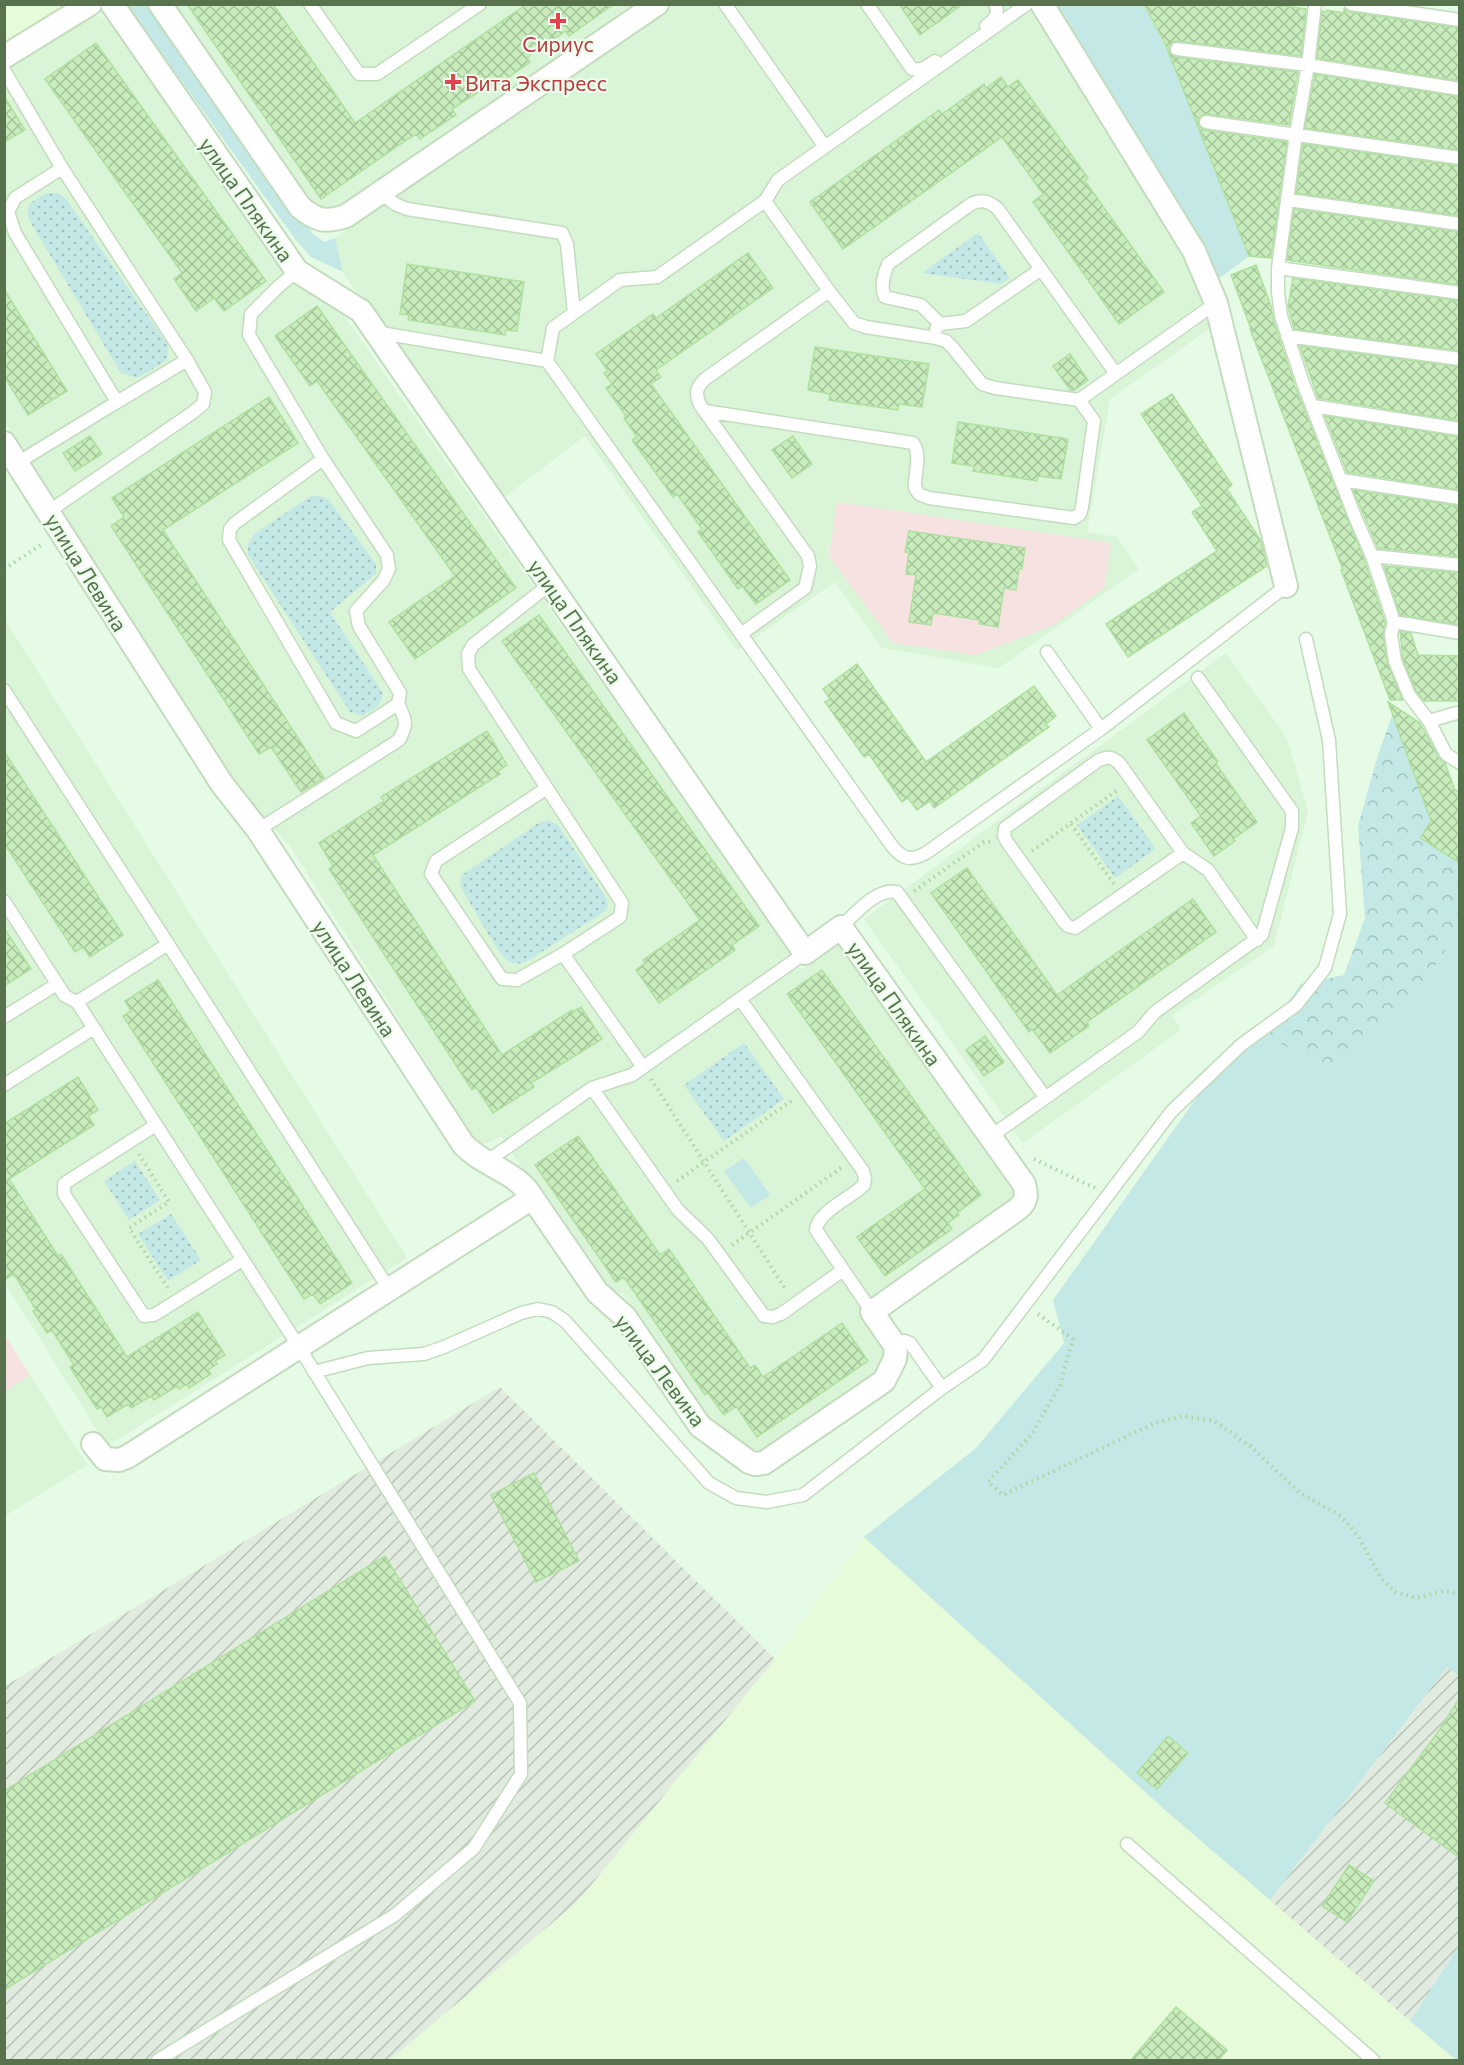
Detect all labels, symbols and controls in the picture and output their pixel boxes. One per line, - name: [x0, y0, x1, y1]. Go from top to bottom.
- marker: Сириус: [551, 14, 565, 28]
- place label: Сириус: [522, 31, 594, 56]
- place label: Вита Экспресс: [465, 70, 607, 95]
- marker: Вита Экспресс: [446, 75, 460, 89]
- street label: улица Плякина: [195, 132, 299, 266]
- street label: улица Левина: [41, 508, 133, 636]
- street label: улица Плякина: [524, 554, 628, 688]
- street label: улица Левина: [308, 915, 402, 1041]
- street label: улица Плякина: [843, 936, 947, 1070]
- street label: улица Левина: [611, 1309, 711, 1431]

